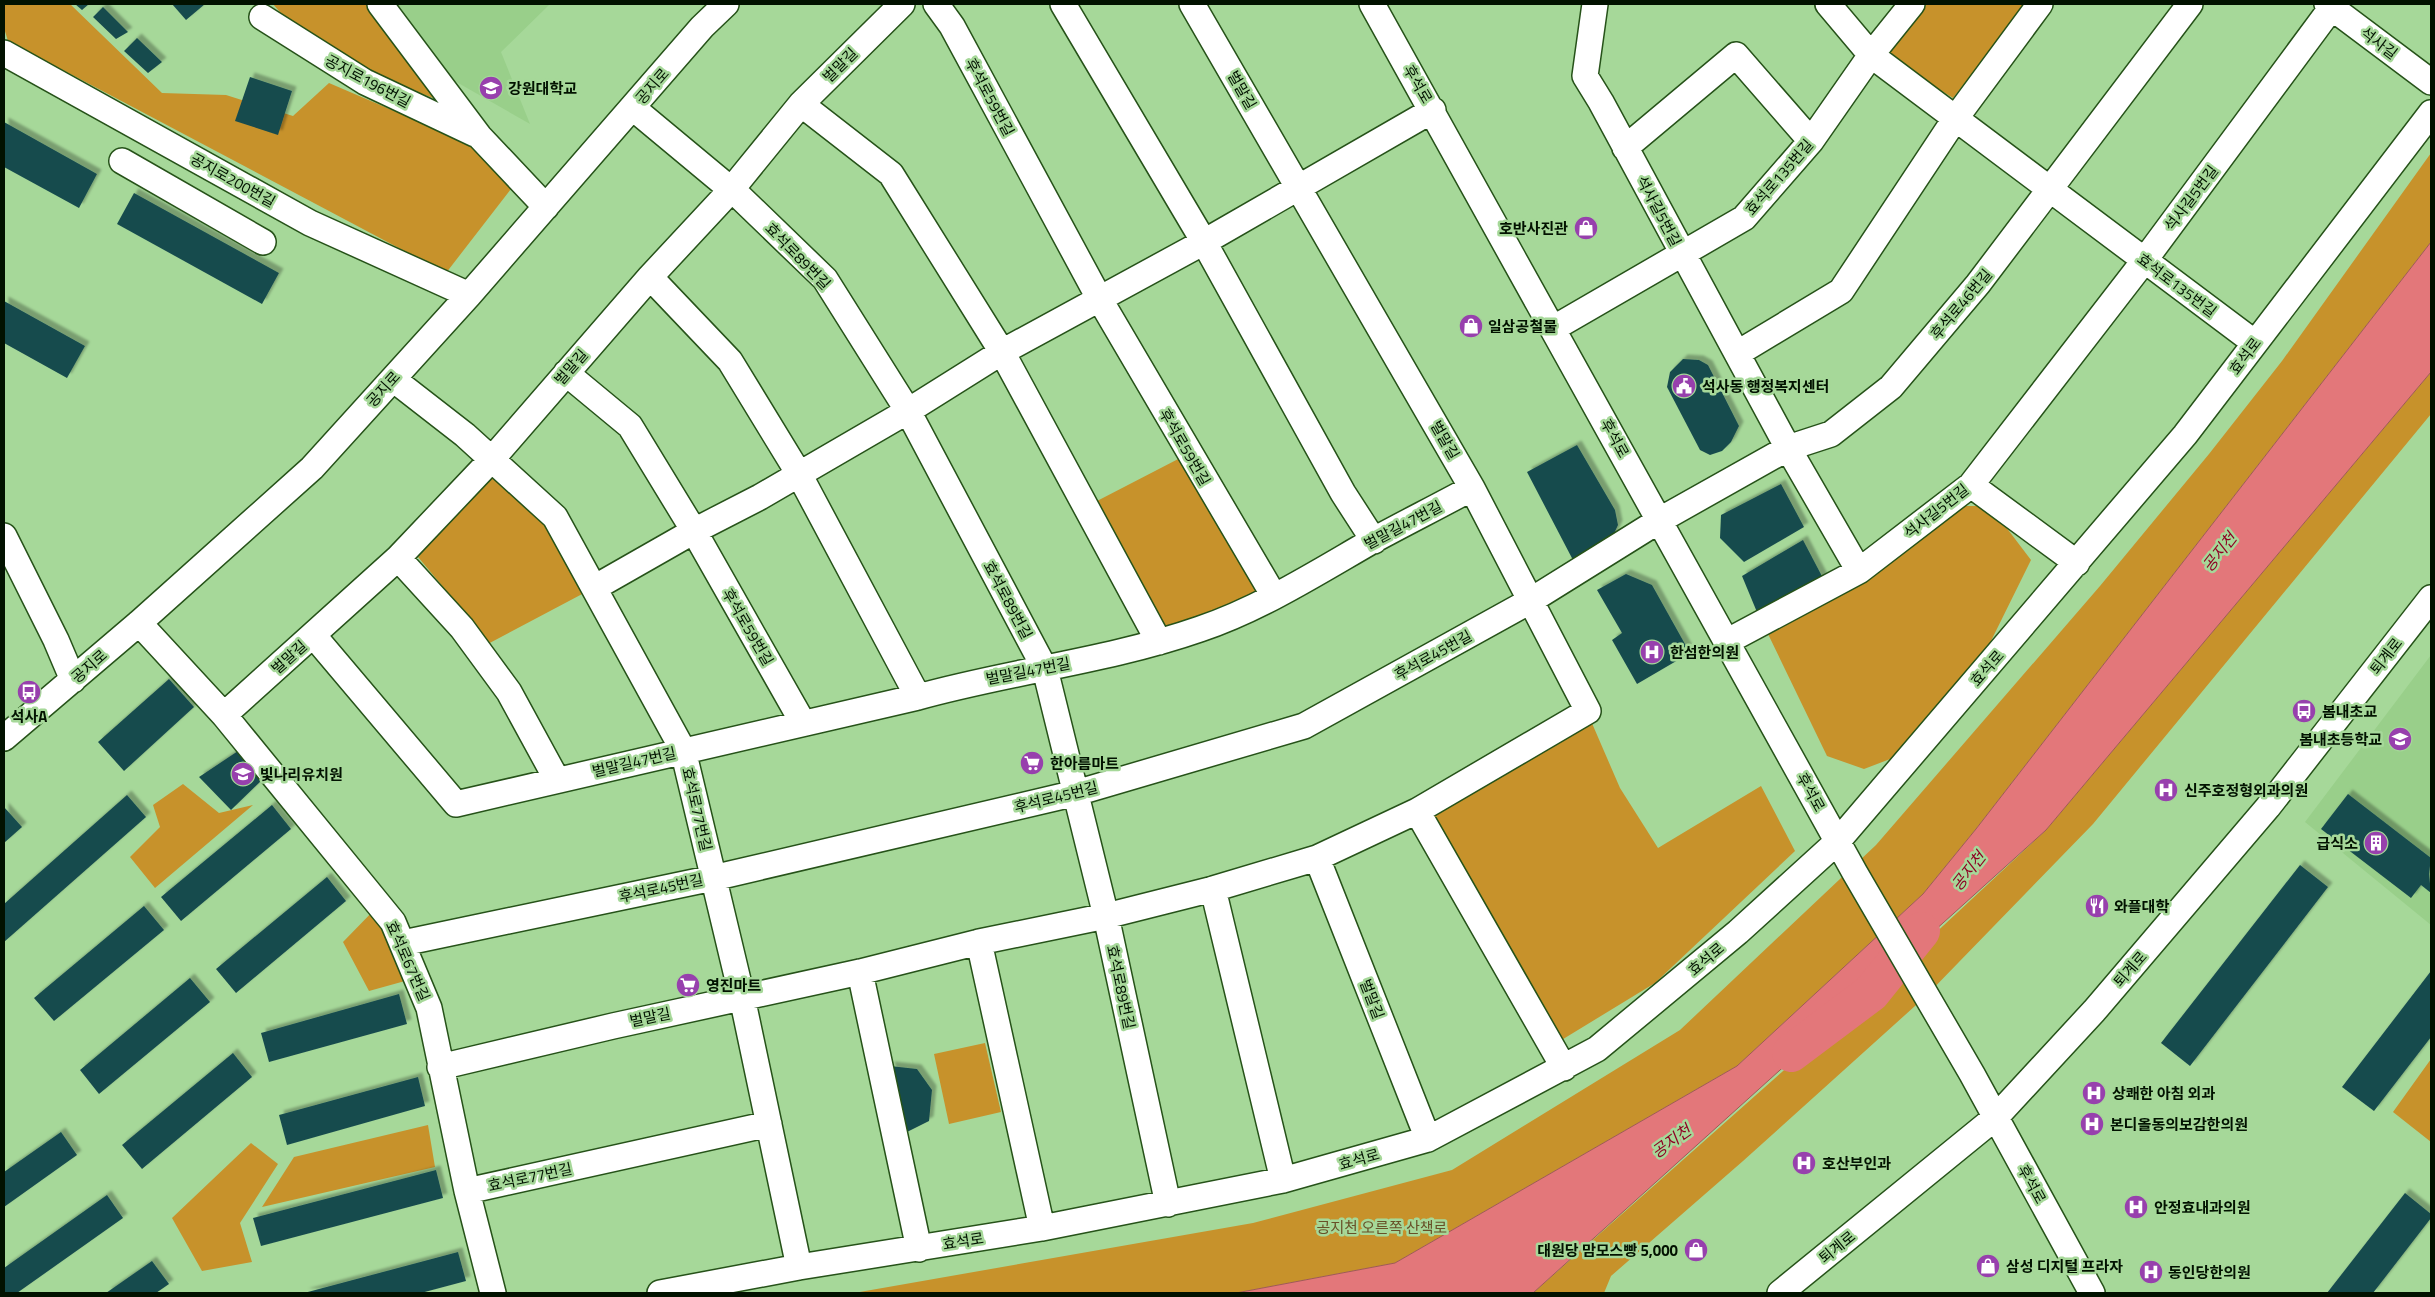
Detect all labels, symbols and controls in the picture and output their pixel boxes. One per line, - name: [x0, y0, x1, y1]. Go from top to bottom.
- street label: 석사길: [2356, 21, 2402, 65]
- street label: 벌말길: [817, 42, 863, 88]
- street label: 공지로196번길: [321, 49, 415, 113]
- street label: 후석로59번길: [960, 54, 1020, 140]
- street label: 후석로: [1398, 60, 1438, 108]
- street label: 공지로: [630, 63, 674, 109]
- street label: 벌말길: [1222, 66, 1262, 114]
- school or university icon: 강원대학교: [478, 75, 504, 101]
- place label: 강원대학교: [508, 77, 577, 100]
- street label: 효석로135번길: [1739, 134, 1819, 220]
- street label: 공지로200번길: [186, 147, 280, 213]
- street label: 석사길5번길: [2159, 160, 2223, 236]
- street label: 석사길5번길: [1631, 171, 1687, 251]
- shop icon: 호반사진관: [1573, 215, 1599, 241]
- street label: 효석로89번길: [760, 217, 836, 295]
- place label: 호반사진관: [1499, 217, 1568, 240]
- street label: 효석로135번길: [2132, 247, 2222, 323]
- street label: 후석로46번길: [1925, 264, 1997, 344]
- shop icon: 일삼공철물: [1458, 313, 1484, 339]
- place label: 일삼공철물: [1488, 315, 1557, 338]
- street label: 효석로: [2223, 333, 2267, 379]
- street label: 벌말길: [549, 344, 593, 390]
- street label: 공지로: [361, 366, 405, 412]
- public building icon: 석사동 행정복지센터: [1671, 373, 1697, 399]
- place label: 석사동 행정복지센터: [1702, 375, 1830, 398]
- street label: 후석로59번길: [1154, 404, 1216, 490]
- street label: 후석로: [1595, 414, 1635, 462]
- street label: 벌말길: [1425, 416, 1465, 464]
- street label: 석사길5번길: [1898, 478, 1974, 544]
- street label: 벌말길47번길: [1360, 495, 1446, 555]
- water label: 공지천: [2196, 525, 2243, 577]
- street label: 효석로89번길: [978, 557, 1038, 643]
- street label: 후석로59번길: [717, 584, 779, 670]
- street label: 후석로45번길: [1390, 624, 1476, 686]
- street label: 퇴계로: [2364, 633, 2408, 679]
- street label: 벌말길: [266, 635, 312, 679]
- hospital icon: 한섬한의원: [1639, 639, 1665, 665]
- place label: 한섬한의원: [1670, 641, 1739, 664]
- street label: 공지로: [66, 644, 112, 688]
- street label: 효석로: [1965, 645, 2009, 691]
- street label: 벌말길47번길: [984, 652, 1072, 690]
- bus stop icon: 석사A: [16, 679, 42, 705]
- bus stop icon: 봄내초교: [2291, 698, 2317, 724]
- place label: 봄내초교: [2322, 700, 2377, 723]
- place label: 석사A: [11, 705, 47, 728]
- school or university icon: 봄내초등학교: [2387, 726, 2413, 752]
- place label: 봄내초등학교: [2299, 728, 2382, 751]
- street label: 벌말길47번길: [590, 741, 678, 783]
- supermarket icon: 한아름마트: [1019, 750, 1045, 776]
- place label: 한아름마트: [1050, 752, 1119, 775]
- school or university icon: 빛나리유치원: [230, 761, 256, 787]
- place label: 빛나리유치원: [260, 763, 343, 786]
- street label: 효석로77번길: [676, 765, 718, 853]
- street label: 후석로: [1791, 768, 1831, 816]
- street label: 후석로45번길: [1012, 775, 1100, 819]
- hospital icon: 신주호정형외과의원: [2153, 777, 2179, 803]
- place label: 신주호정형외과의원: [2184, 779, 2308, 802]
- building icon: 급식소: [2363, 830, 2389, 856]
- place label: 급식소: [2317, 832, 2358, 855]
- water label: 공지천: [1945, 844, 1992, 896]
- street label: 후석로45번길: [617, 868, 705, 908]
- restaurant icon: 와플대학: [2084, 893, 2110, 919]
- place label: 와플대학: [2114, 895, 2169, 918]
- street label: 효석로67번길: [380, 917, 436, 1005]
- street label: 효석로: [1683, 937, 1729, 981]
- street label: 효석로89번길: [1101, 943, 1141, 1031]
- street label: 퇴계로: [2108, 946, 2152, 992]
- supermarket icon: 영진마트: [675, 972, 701, 998]
- place label: 영진마트: [706, 974, 761, 997]
- street label: 벌말길: [1354, 976, 1390, 1022]
- street label: 벌말길: [627, 1001, 673, 1033]
- hospital icon: 상쾌한 아침 외과: [2081, 1080, 2107, 1106]
- place label: 상쾌한 아침 외과: [2112, 1082, 2215, 1105]
- hospital icon: 본디올동의보감한의원: [2079, 1111, 2105, 1137]
- place label: 본디올동의보감한의원: [2110, 1113, 2248, 1136]
- water label: 공지천: [1646, 1117, 1698, 1164]
- street label: 효석로: [1336, 1142, 1382, 1176]
- hospital icon: 호산부인과: [1791, 1150, 1817, 1176]
- place label: 호산부인과: [1822, 1152, 1891, 1175]
- street label: 효석로77번길: [486, 1157, 574, 1197]
- street label: 후석로: [2012, 1160, 2052, 1208]
- hospital icon: 안정효내과의원: [2123, 1194, 2149, 1220]
- place label: 안정효내과의원: [2154, 1196, 2251, 1219]
- park label: 공지천 오른쪽 산책로: [1317, 1216, 1447, 1239]
- street label: 퇴계로: [1814, 1225, 1860, 1269]
- street label: 효석로: [941, 1226, 985, 1256]
- shop icon: 대원당 맘모스빵 5,000: [1683, 1237, 1709, 1263]
- place label: 대원당 맘모스빵 5,000: [1537, 1239, 1679, 1262]
- shop icon: 삼성 디지털 프라자: [1975, 1253, 2001, 1279]
- place label: 삼성 디지털 프라자: [2006, 1255, 2123, 1278]
- hospital icon: 동인당한의원: [2138, 1259, 2164, 1285]
- place label: 동인당한의원: [2168, 1261, 2251, 1284]

